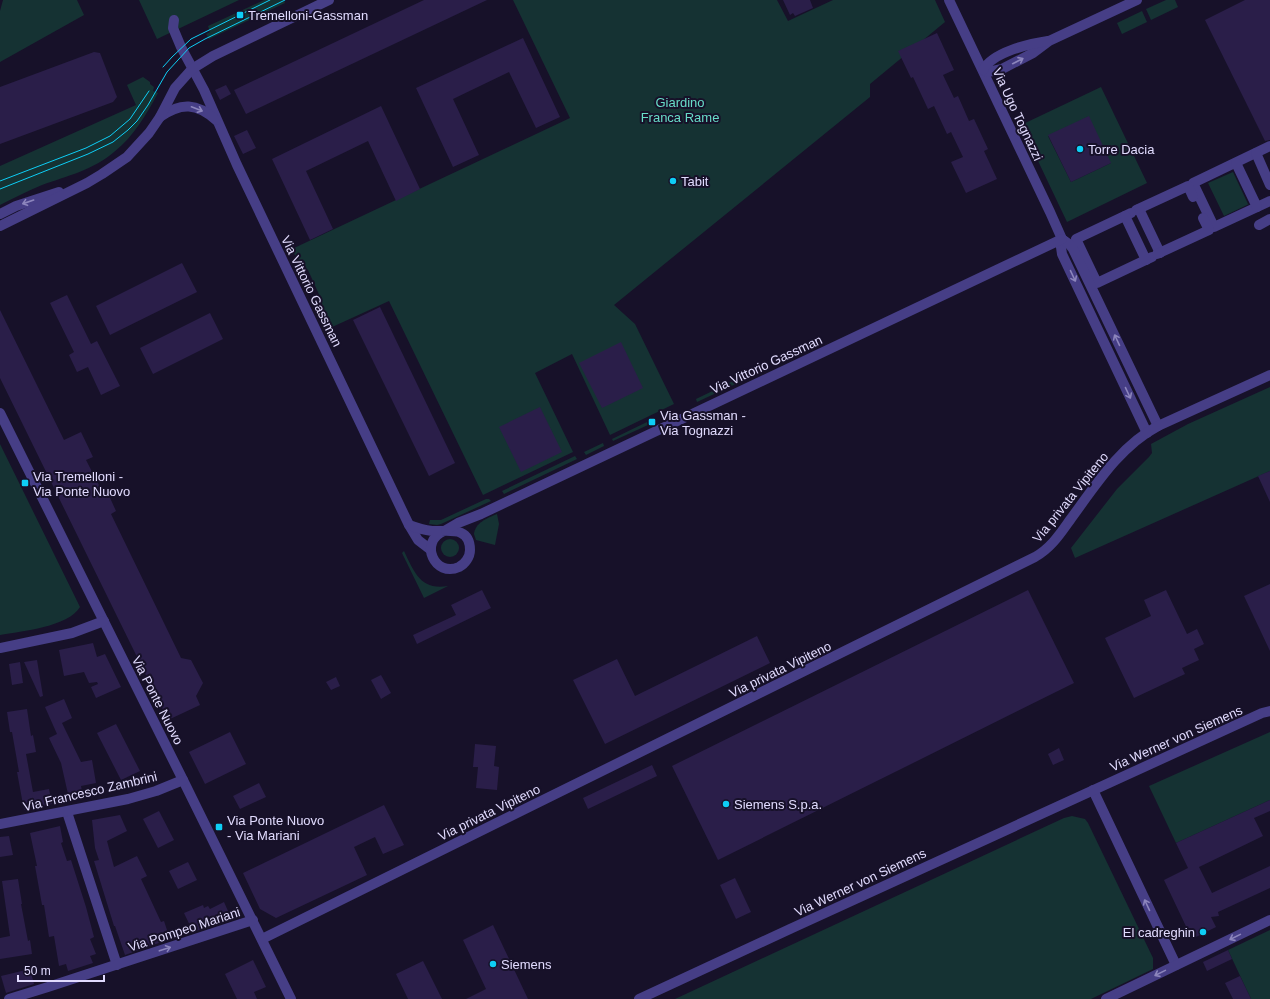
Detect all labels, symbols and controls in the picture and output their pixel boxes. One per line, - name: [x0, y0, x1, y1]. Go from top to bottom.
- place label: Tremelloni-Gassman: [248, 8, 368, 23]
- marker: Tremelloni-Gassman: [235, 10, 245, 20]
- one-way arrow: [1011, 57, 1023, 64]
- street label: Via Ugo Tognazzi: [989, 65, 1046, 163]
- park label: Giardino Franca Rame: [641, 95, 719, 125]
- one-way arrow: [190, 105, 202, 113]
- place label: Torre Dacia: [1088, 142, 1155, 157]
- marker: Torre Dacia: [1075, 144, 1085, 154]
- place label: Tabit: [681, 174, 709, 189]
- marker: Tabit: [668, 176, 678, 186]
- one-way arrow: [22, 198, 34, 206]
- street label: Via Vittorio Gassman: [278, 233, 345, 349]
- one-way arrow: [1070, 269, 1077, 281]
- street label: Via Vittorio Gassman: [708, 332, 825, 397]
- one-way arrow: [1113, 335, 1120, 347]
- one-way arrow: [1125, 387, 1132, 399]
- place label: Via Gassman - Via Tognazzi: [660, 408, 746, 438]
- marker: Via Gassman - Via Tognazzi: [647, 417, 657, 427]
- street label: Via privata Vipiteno: [1029, 449, 1111, 545]
- place label: Via Tremelloni - Via Ponte Nuovo: [33, 469, 130, 499]
- marker: Via Tremelloni - Via Ponte Nuovo: [20, 478, 30, 488]
- street label: Via privata Vipiteno: [727, 638, 834, 701]
- street label: Via Ponte Nuovo: [129, 653, 186, 747]
- street label: Via Werner von Siemens: [1108, 702, 1245, 774]
- street label: Via Francesco Zambrini: [22, 769, 159, 814]
- street label: Via privata Vipiteno: [436, 781, 543, 844]
- place label: Siemens S.p.a.: [734, 797, 822, 812]
- marker: Siemens S.p.a.: [721, 799, 731, 809]
- place label: Via Ponte Nuovo - Via Mariani: [227, 813, 324, 843]
- marker: Via Ponte Nuovo - Via Mariani: [214, 822, 224, 832]
- street label: Via Werner von Siemens: [792, 845, 929, 920]
- one-way arrow: [1143, 899, 1150, 911]
- street label: Via Pompeo Mariani: [126, 904, 242, 955]
- place label: El cadreghin: [1123, 925, 1195, 940]
- marker: El cadreghin: [1198, 927, 1208, 937]
- one-way arrow: [1229, 934, 1241, 941]
- one-way arrow: [159, 944, 171, 952]
- scale bar: [18, 957, 104, 983]
- place label: Siemens: [501, 957, 552, 972]
- marker: Siemens: [488, 959, 498, 969]
- text: 50 m: [24, 964, 51, 978]
- one-way arrow: [1154, 970, 1166, 977]

